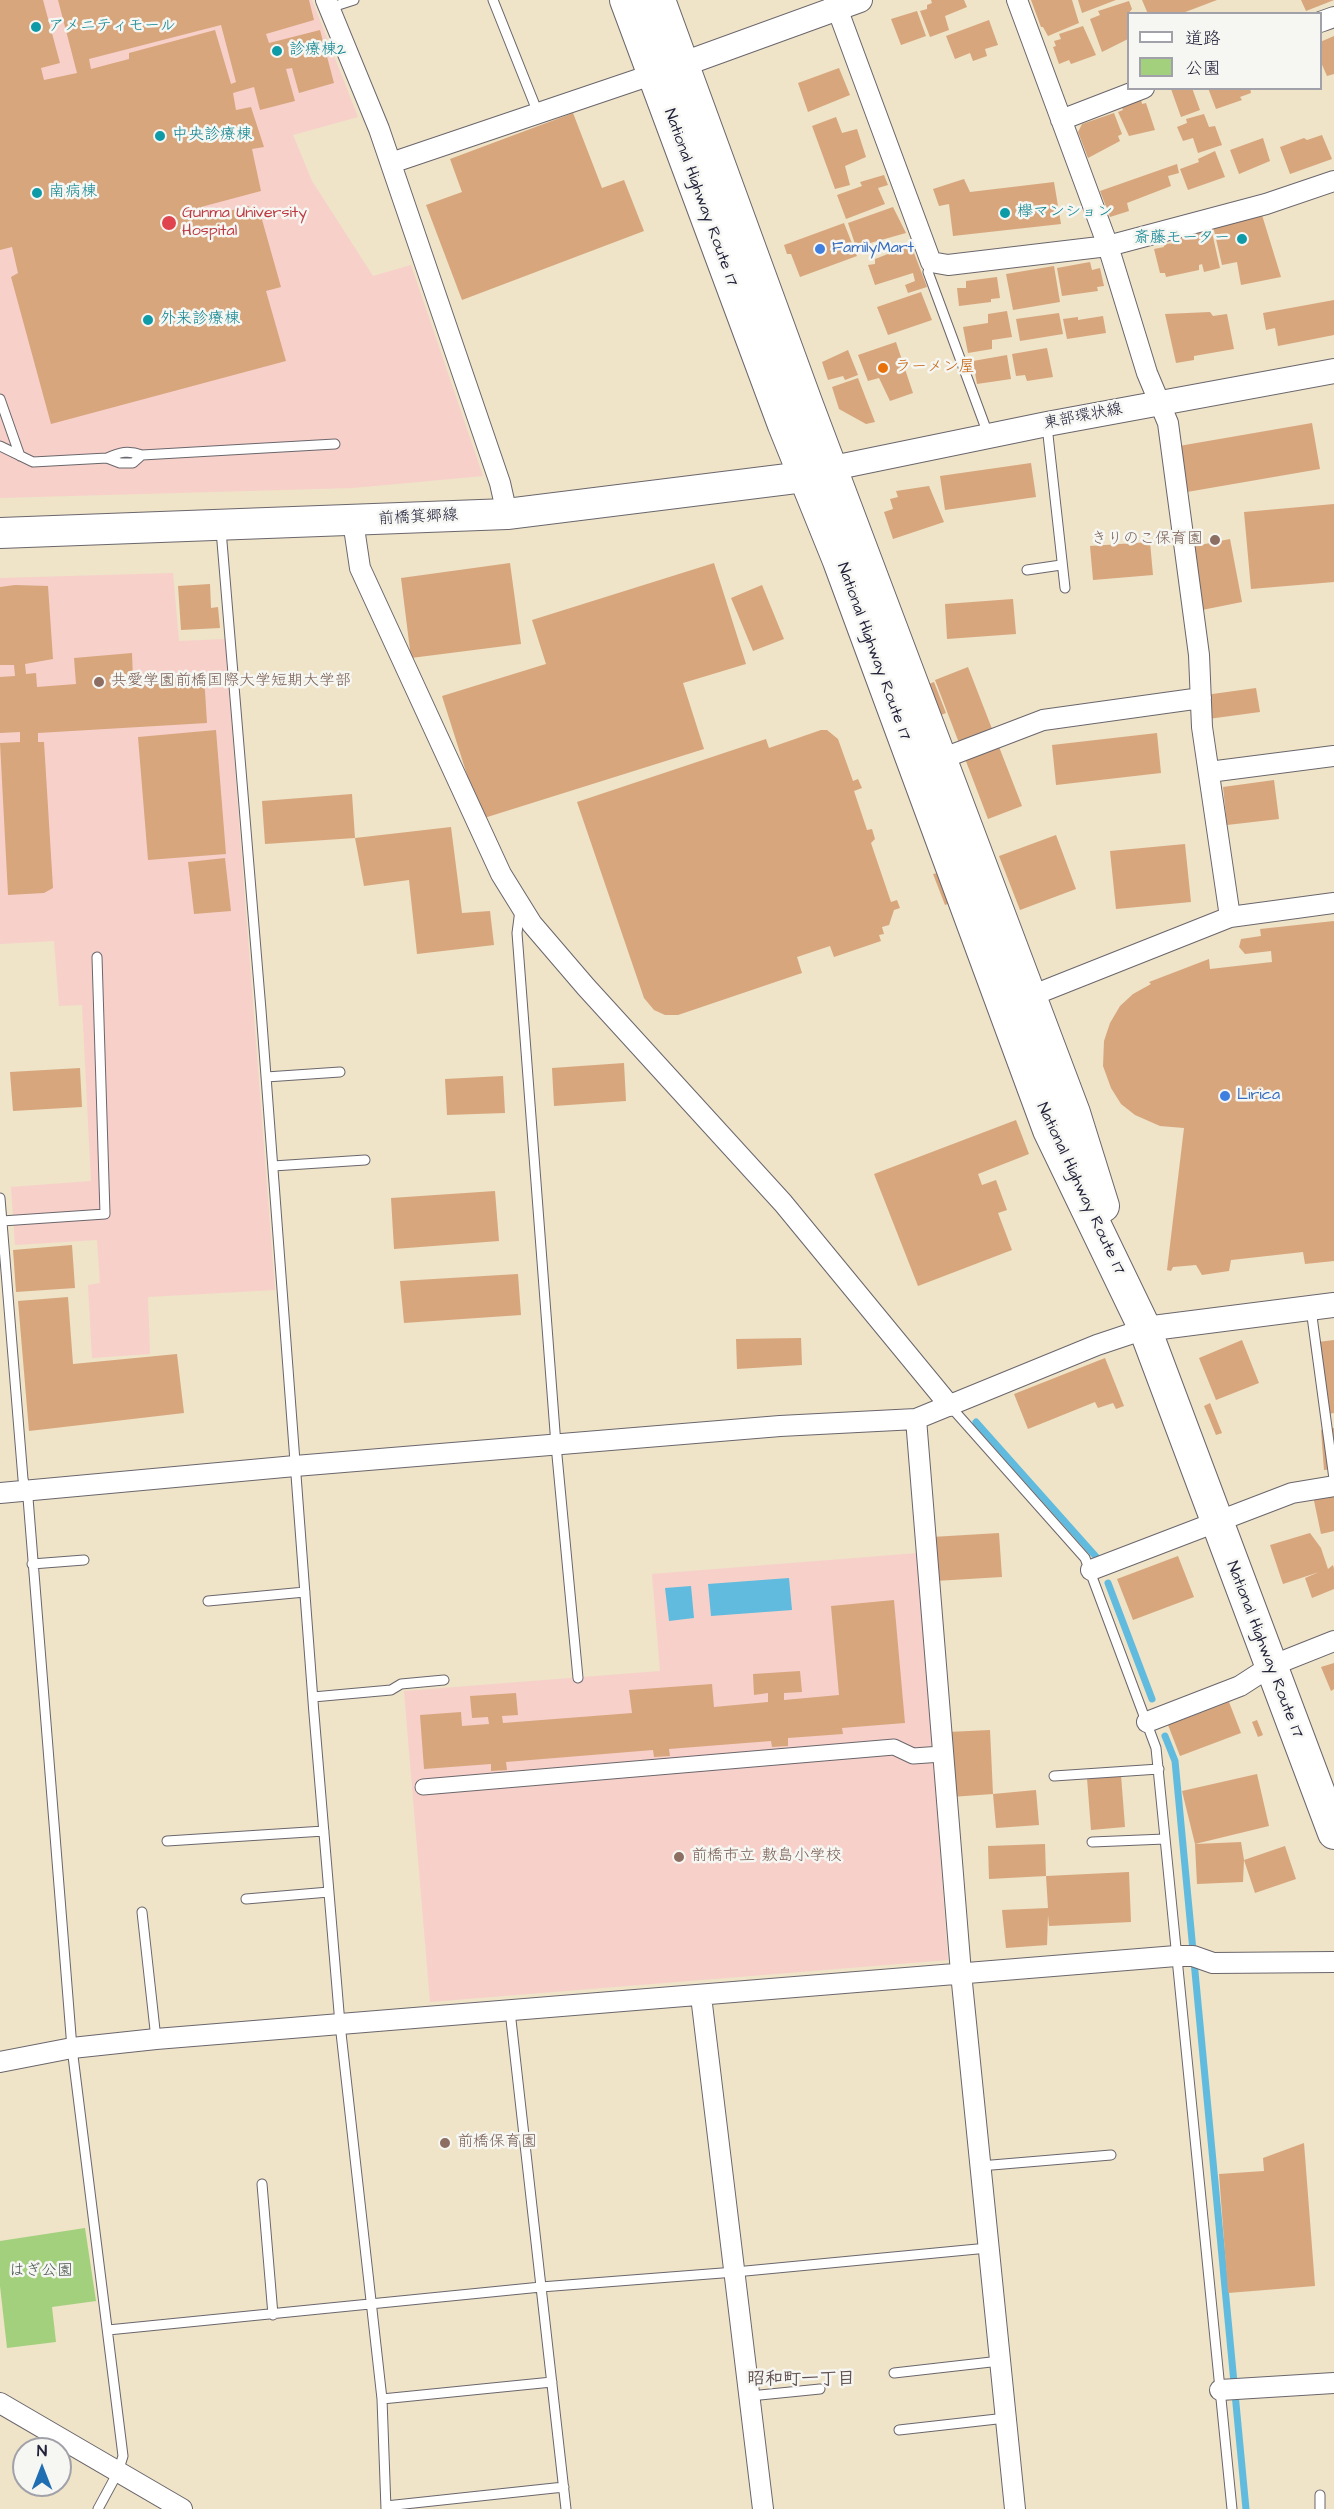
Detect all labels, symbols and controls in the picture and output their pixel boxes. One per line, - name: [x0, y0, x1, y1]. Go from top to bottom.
- legend: [1127, 12, 1322, 90]
- place label: アメニティモール: [48, 17, 176, 37]
- marker: アメニティモール: [29, 20, 43, 34]
- text: 道路: [1185, 26, 1221, 51]
- place label: 診療棟2: [289, 41, 346, 61]
- marker: 診療棟2: [270, 44, 284, 58]
- text: 公園: [1185, 56, 1221, 81]
- street label: National Highway Route 17: [659, 107, 741, 289]
- place label: 中央診療棟: [172, 126, 252, 146]
- marker: 中央診療棟: [153, 129, 167, 143]
- place label: 南病棟: [49, 183, 97, 203]
- marker: 南病棟: [30, 186, 44, 200]
- place label: 欅マンション: [1017, 203, 1113, 223]
- place label: Gunma University Hospital: [182, 204, 307, 242]
- marker: 欅マンション: [998, 206, 1012, 220]
- marker: Gunma University Hospital: [160, 214, 178, 232]
- place label: 斎藤モーター: [1134, 229, 1230, 249]
- marker: 斎藤モーター: [1235, 232, 1249, 246]
- place label: FamilyMart: [832, 239, 914, 259]
- marker: FamilyMart: [813, 242, 827, 256]
- place label: 外来診療棟: [160, 310, 240, 330]
- marker: 外来診療棟: [141, 313, 155, 327]
- place label: ラーメン屋: [895, 358, 975, 378]
- marker: ラーメン屋: [876, 361, 890, 375]
- street label: 東部環状線: [1042, 400, 1124, 434]
- street label: 前橋箕郷線: [378, 506, 458, 530]
- place label: きりのこ保育園: [1091, 530, 1203, 550]
- marker: きりのこ保育園: [1208, 533, 1222, 547]
- street label: National Highway Route 17: [832, 561, 914, 743]
- place label: 共愛学園前橋国際大学短期大学部: [111, 672, 351, 692]
- marker: 共愛学園前橋国際大学短期大学部: [92, 675, 106, 689]
- place label: Lirica: [1237, 1086, 1280, 1106]
- marker: Lirica: [1218, 1089, 1232, 1103]
- street label: National Highway Route 17: [1032, 1100, 1128, 1278]
- street label: National Highway Route 17: [1221, 1559, 1307, 1741]
- place label: 前橋市立 敷島小学校: [691, 1847, 841, 1867]
- marker: 前橋市立 敷島小学校: [672, 1850, 686, 1864]
- place label: 前橋保育園: [457, 2133, 537, 2153]
- marker: 前橋保育園: [438, 2136, 452, 2150]
- park label: はぎ公園: [9, 2262, 73, 2282]
- district label: 昭和町一丁目: [747, 2369, 855, 2391]
- north arrow: [12, 2437, 72, 2497]
- text: N: [37, 2440, 47, 2462]

